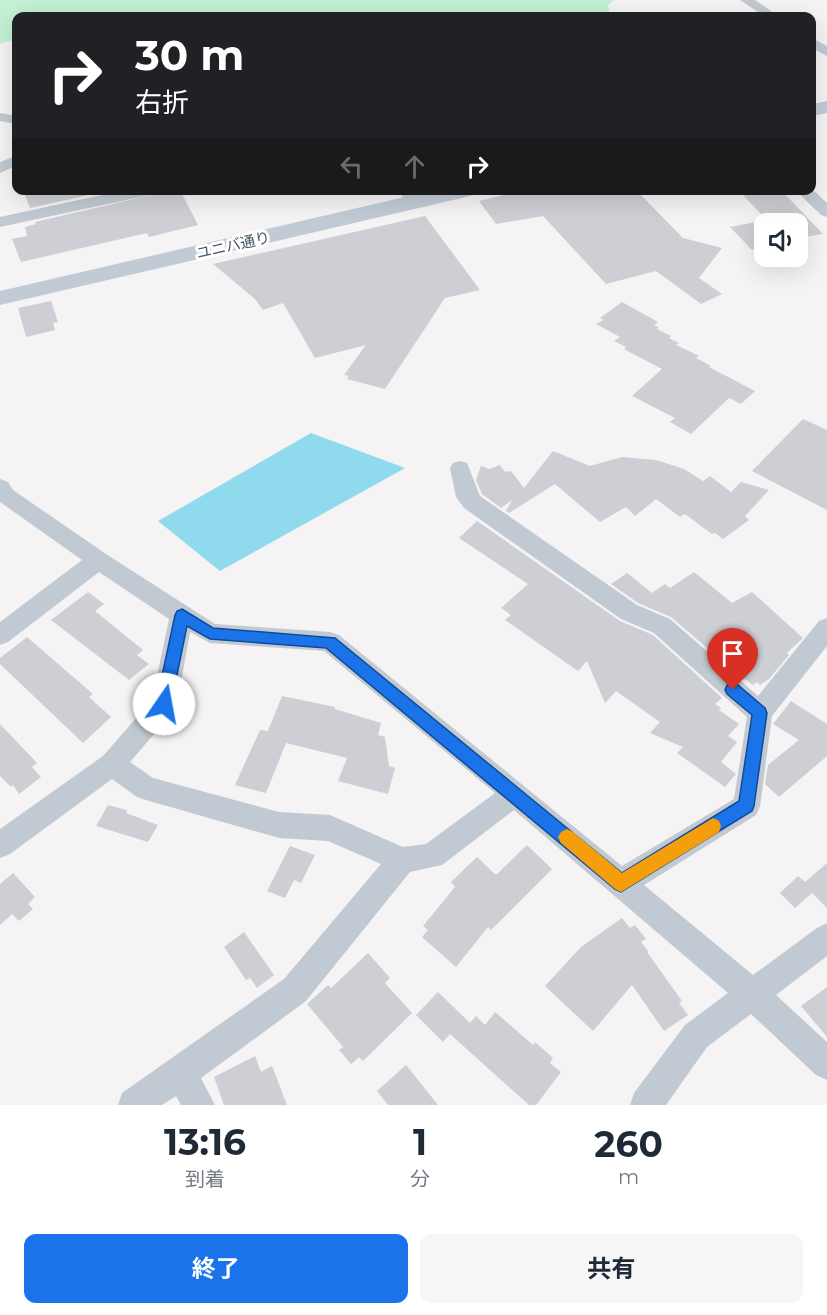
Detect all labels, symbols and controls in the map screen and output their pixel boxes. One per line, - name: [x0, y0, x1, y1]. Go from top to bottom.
- text: 30 m: [135, 29, 244, 81]
- icon: right: [36, 36, 114, 114]
- text: 右折: [135, 86, 189, 119]
- icon: left: [335, 150, 368, 183]
- icon: ahead: [398, 150, 431, 183]
- icon: right: [461, 150, 494, 183]
- map controls: [754, 213, 808, 267]
- button: sound: [754, 213, 808, 267]
- street label: ユニバ通り: [194, 227, 272, 263]
- pin: [707, 628, 758, 690]
- icon: arrive: [716, 637, 749, 670]
- position arrow: [132, 672, 196, 736]
- text: 13:16: [164, 1120, 246, 1164]
- text: 1: [413, 1120, 427, 1164]
- text: 260: [594, 1122, 663, 1166]
- text: m: [618, 1165, 639, 1189]
- text: 到着: [185, 1167, 225, 1191]
- text: 分: [410, 1167, 430, 1191]
- button: 終了: [24, 1234, 408, 1303]
- button: 共有: [420, 1234, 803, 1303]

